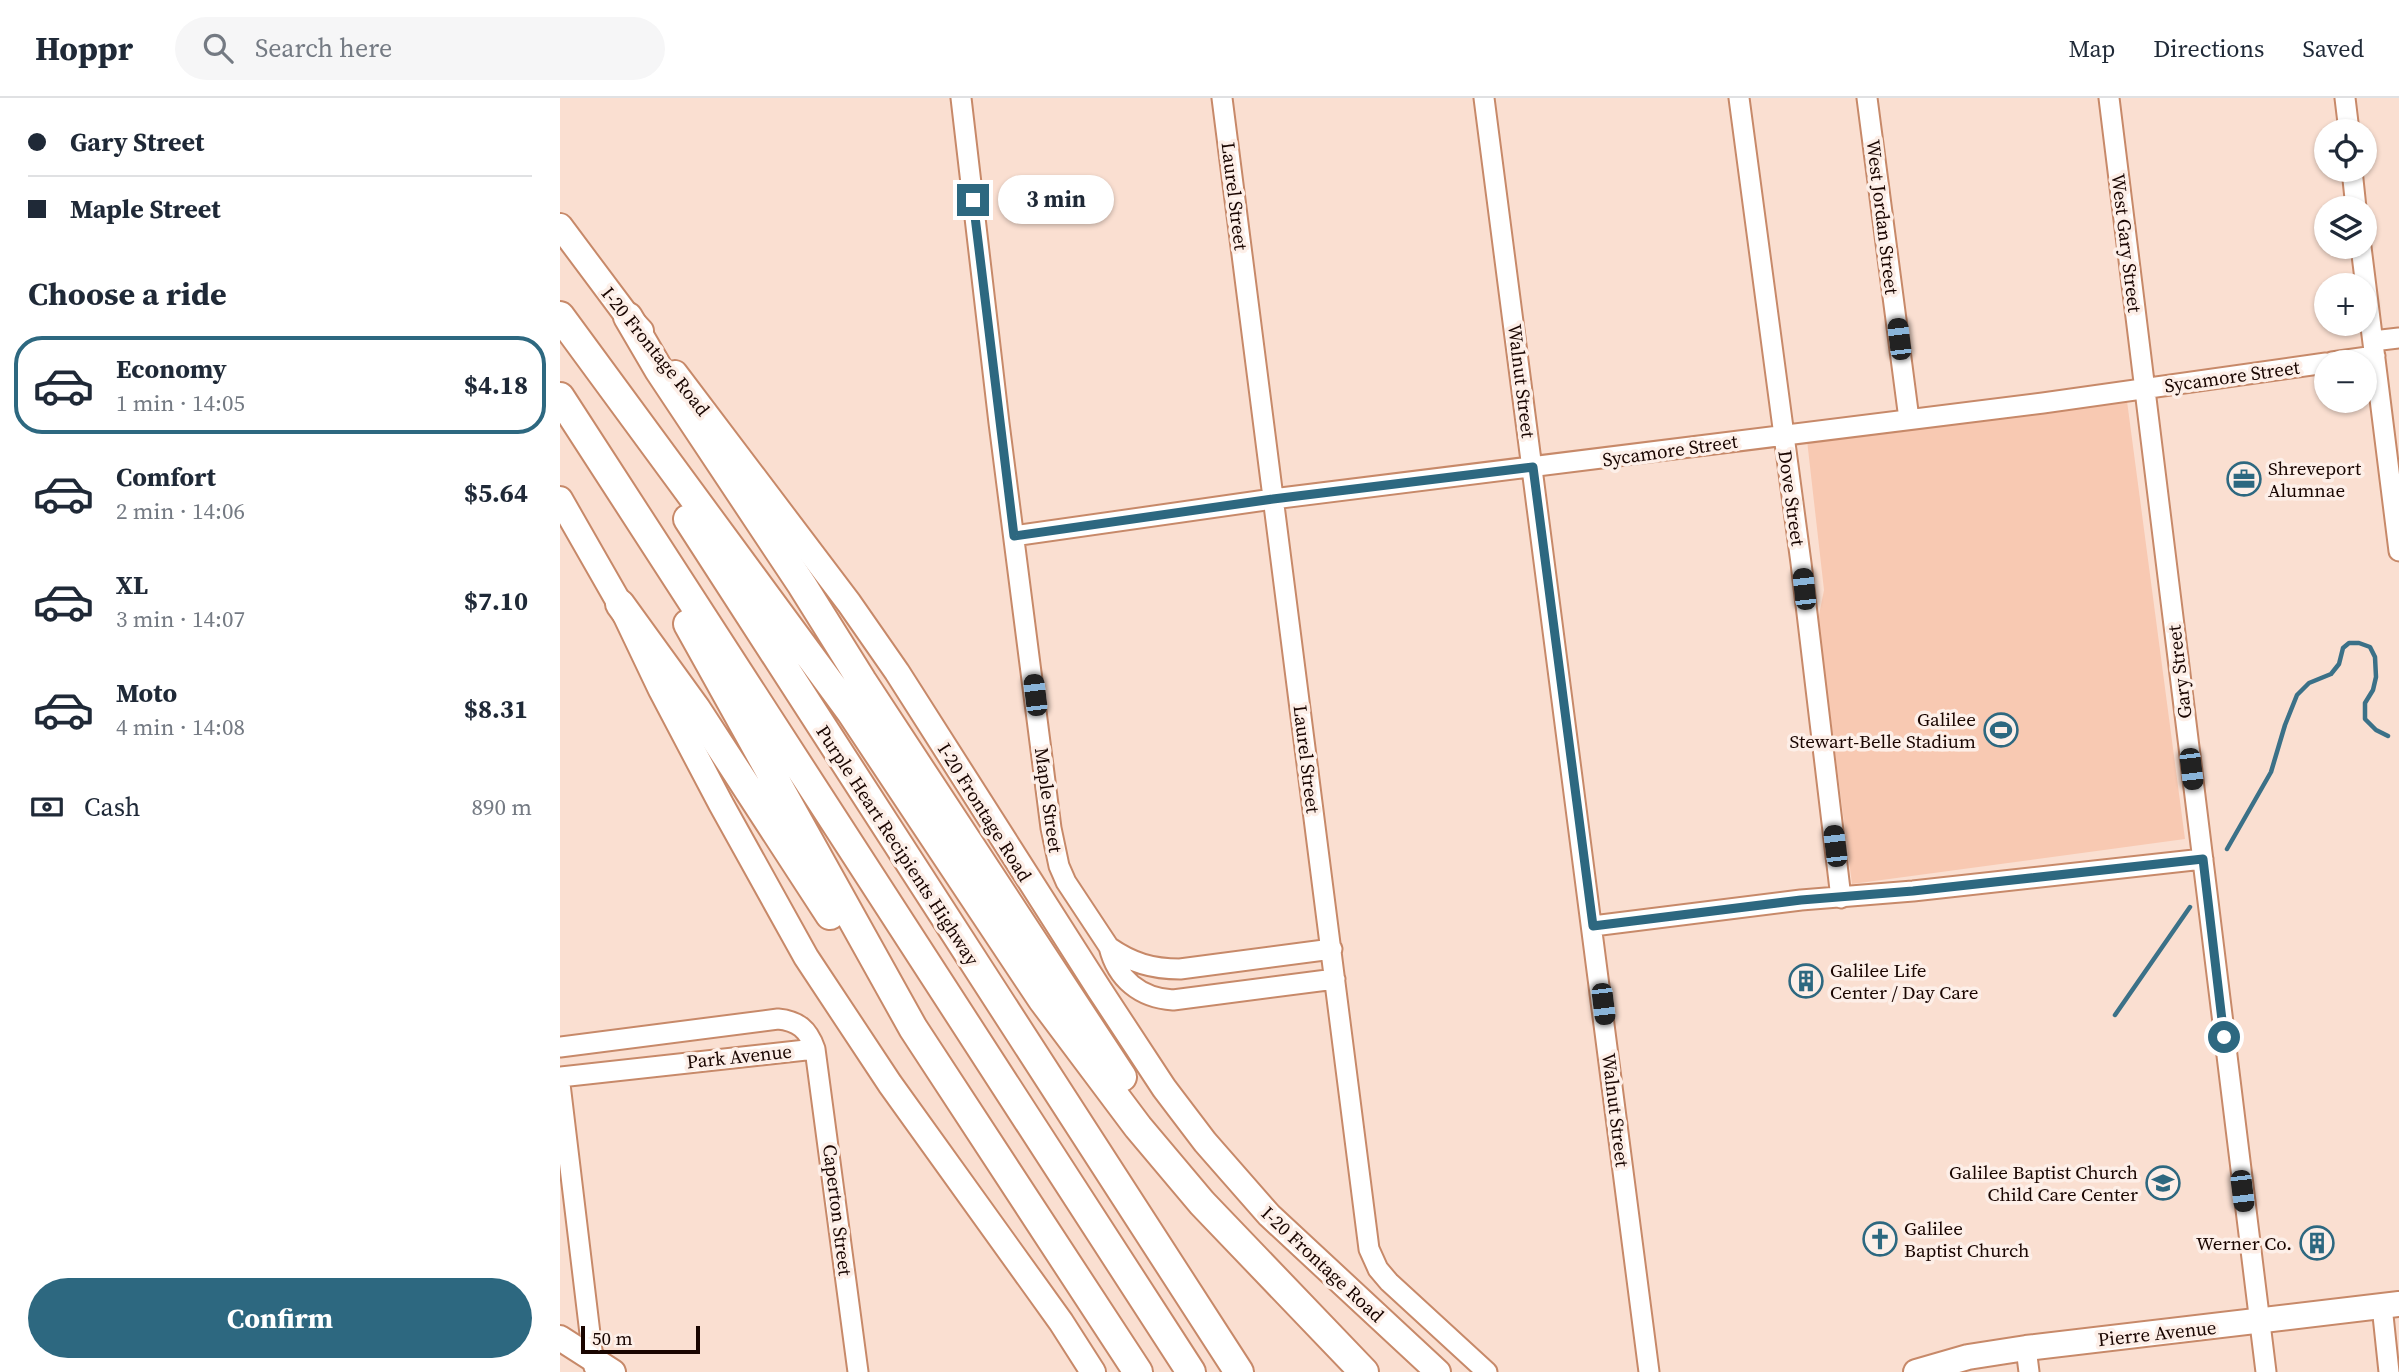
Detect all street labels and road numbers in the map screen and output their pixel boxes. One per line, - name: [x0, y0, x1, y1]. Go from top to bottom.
- street label: West Jordan Street: [1861, 138, 1905, 297]
- street label: Laurel Street: [1215, 141, 1255, 252]
- street label: West Gary Street: [2106, 172, 2149, 315]
- street label: I-20 Frontage Road: [596, 281, 716, 421]
- street label: Walnut Street: [1502, 323, 1542, 440]
- street label: Sycamore Street: [2163, 354, 2302, 398]
- street label: Sycamore Street: [1601, 428, 1740, 472]
- street label: Dove Street: [1772, 448, 1812, 548]
- street label: Gary Street: [2160, 623, 2198, 720]
- street label: Laurel Street: [1287, 704, 1327, 815]
- street label: Purple Heart Recipients Highway: [810, 720, 986, 970]
- street label: I-20 Frontage Road: [932, 738, 1038, 887]
- street label: Maple Street: [1029, 746, 1069, 855]
- street label: Park Avenue: [685, 1038, 793, 1074]
- street label: Walnut Street: [1596, 1052, 1636, 1169]
- street label: Caperton Street: [817, 1143, 859, 1278]
- street label: I-20 Frontage Road: [1256, 1200, 1390, 1328]
- street label: Pierre Avenue: [2096, 1314, 2218, 1352]

